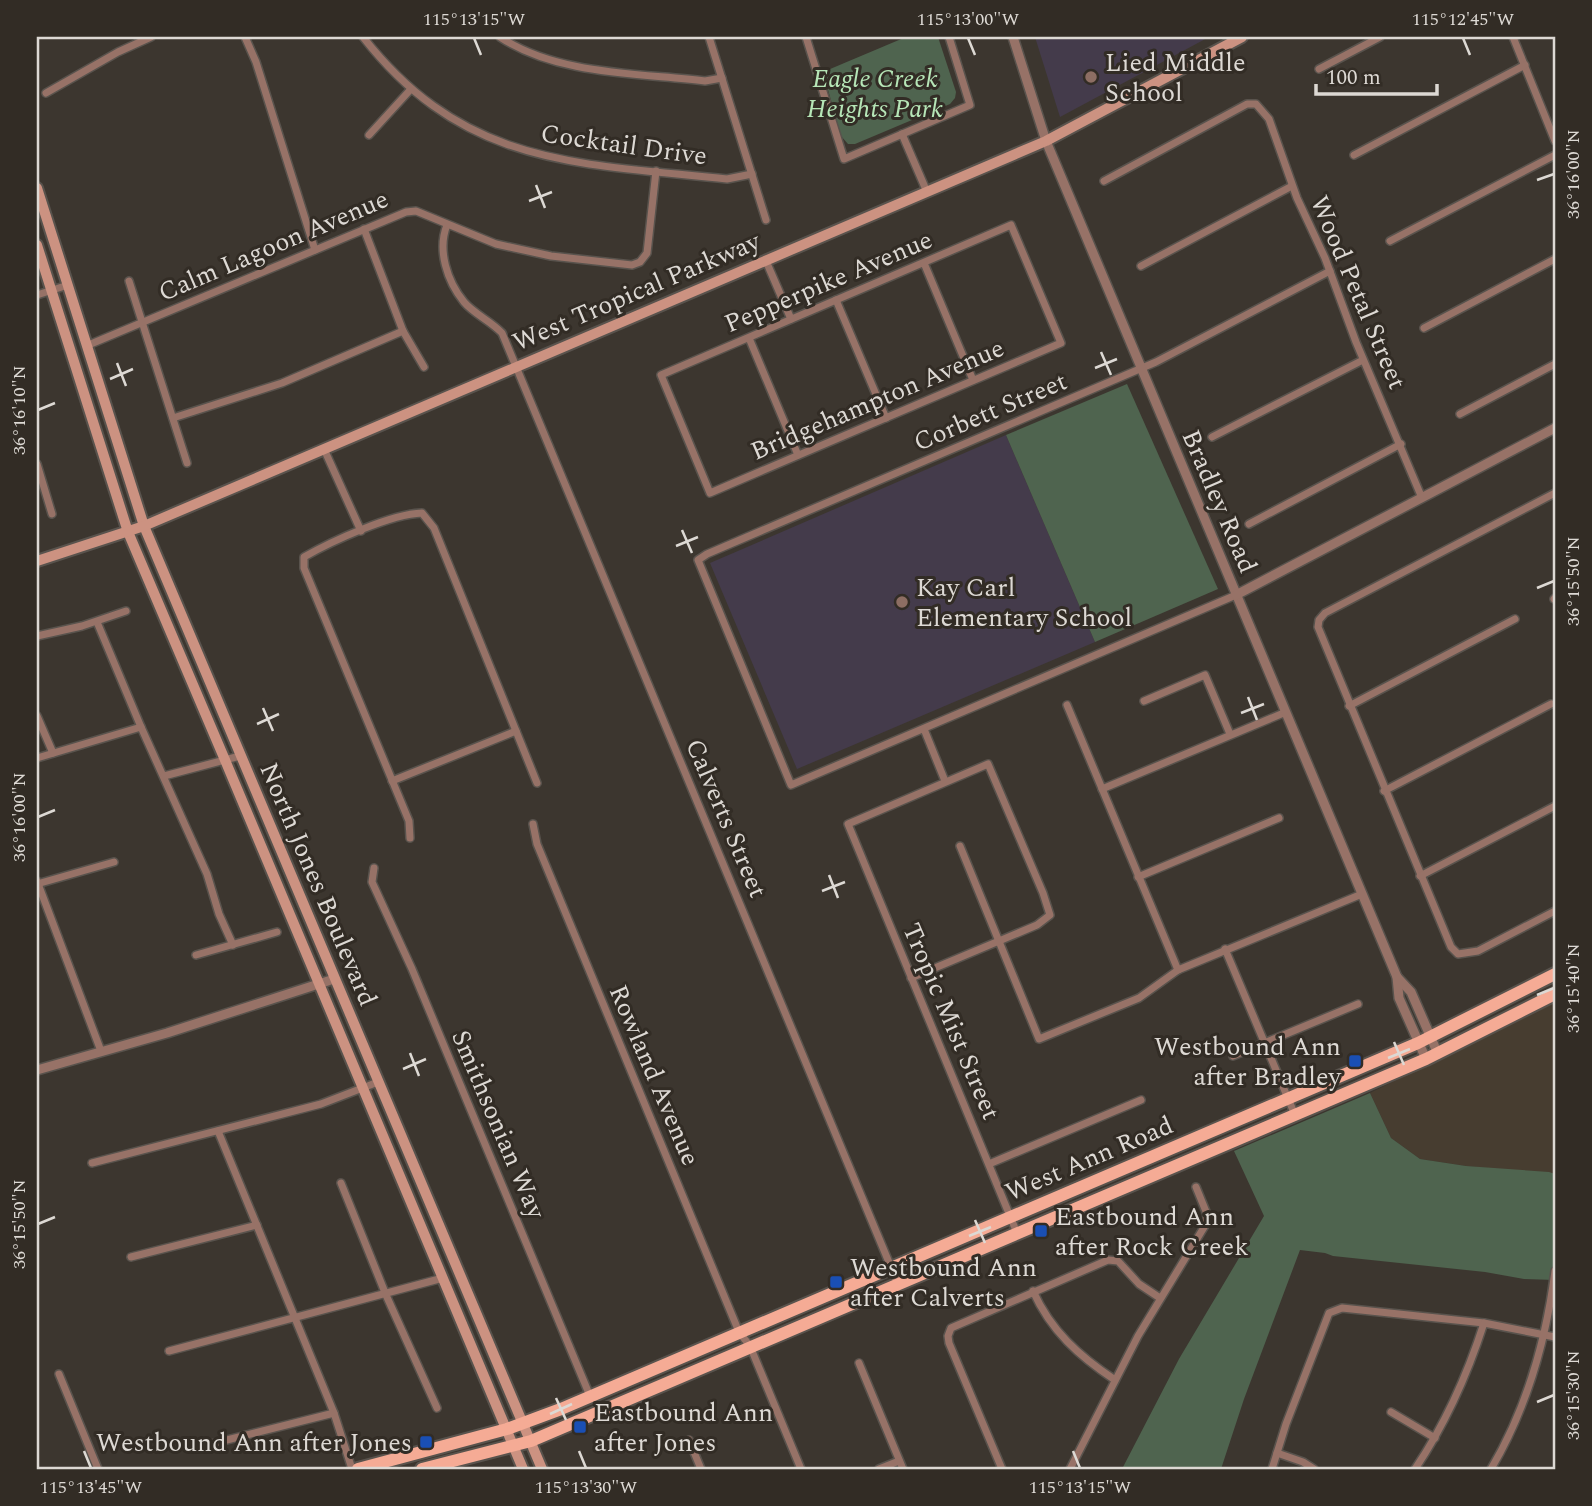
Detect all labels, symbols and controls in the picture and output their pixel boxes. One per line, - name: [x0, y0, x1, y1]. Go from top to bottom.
- text: 115°13'15"W: [423, 6, 525, 33]
- text: 115°13'00"W: [917, 6, 1019, 33]
- text: 115°12'45"W: [1412, 6, 1514, 33]
- place label: Lied Middle School: [1105, 43, 1246, 113]
- scale bar: [1316, 52, 1436, 96]
- park label: Eagle Creek Heights Park: [807, 59, 943, 129]
- text: 100 m: [1326, 62, 1381, 94]
- marker: Lied Middle School: [1083, 69, 1099, 85]
- street label: Cocktail Drive: [538, 114, 710, 176]
- text: 36°16'00"N: [1560, 129, 1587, 219]
- street label: Calm Lagoon Avenue: [152, 179, 395, 313]
- street label: Wood Petal Street: [1299, 189, 1417, 396]
- street label: Pepperpike Avenue: [718, 220, 939, 344]
- street label: West Tropical Parkway: [506, 221, 768, 362]
- street label: Bridgehampton Avenue: [744, 328, 1010, 472]
- street label: Corbett Street: [907, 362, 1074, 462]
- text: 36°16'10"N: [6, 365, 33, 455]
- street label: Bradley Road: [1171, 423, 1267, 580]
- text: 36°15'50"N: [1560, 536, 1587, 626]
- place label: Kay Carl Elementary School: [916, 568, 1132, 638]
- marker: Kay Carl Elementary School: [894, 594, 910, 610]
- street label: Calverts Street: [675, 732, 778, 904]
- street label: North Jones Boulevard: [249, 756, 388, 1012]
- text: 36°16'00"N: [6, 772, 33, 862]
- street label: Tropic Mist Street: [891, 916, 1011, 1126]
- text: 36°15'40"N: [1560, 943, 1587, 1033]
- street label: Rowland Avenue: [598, 979, 710, 1172]
- street label: Smithsonian Way: [440, 1024, 556, 1226]
- place label: Westbound Ann after Bradley: [1154, 1027, 1343, 1097]
- marker: Westbound Ann after Bradley: [1347, 1053, 1363, 1069]
- street label: West Ann Road: [999, 1106, 1180, 1212]
- text: 36°15'50"N: [6, 1179, 33, 1269]
- place label: Eastbound Ann after Rock Creek: [1055, 1197, 1249, 1267]
- marker: Eastbound Ann after Rock Creek: [1033, 1223, 1049, 1239]
- place label: Westbound Ann after Calverts: [850, 1248, 1037, 1318]
- marker: Westbound Ann after Calverts: [828, 1274, 844, 1290]
- text: 36°15'30"N: [1560, 1350, 1587, 1440]
- place label: Eastbound Ann after Jones: [594, 1393, 773, 1463]
- marker: Eastbound Ann after Jones: [572, 1419, 588, 1435]
- place label: Westbound Ann after Jones: [96, 1423, 412, 1463]
- marker: Westbound Ann after Jones: [418, 1434, 434, 1450]
- text: 115°13'45"W: [40, 1474, 142, 1501]
- text: 115°13'30"W: [535, 1474, 637, 1501]
- text: 115°13'15"W: [1029, 1474, 1131, 1501]

